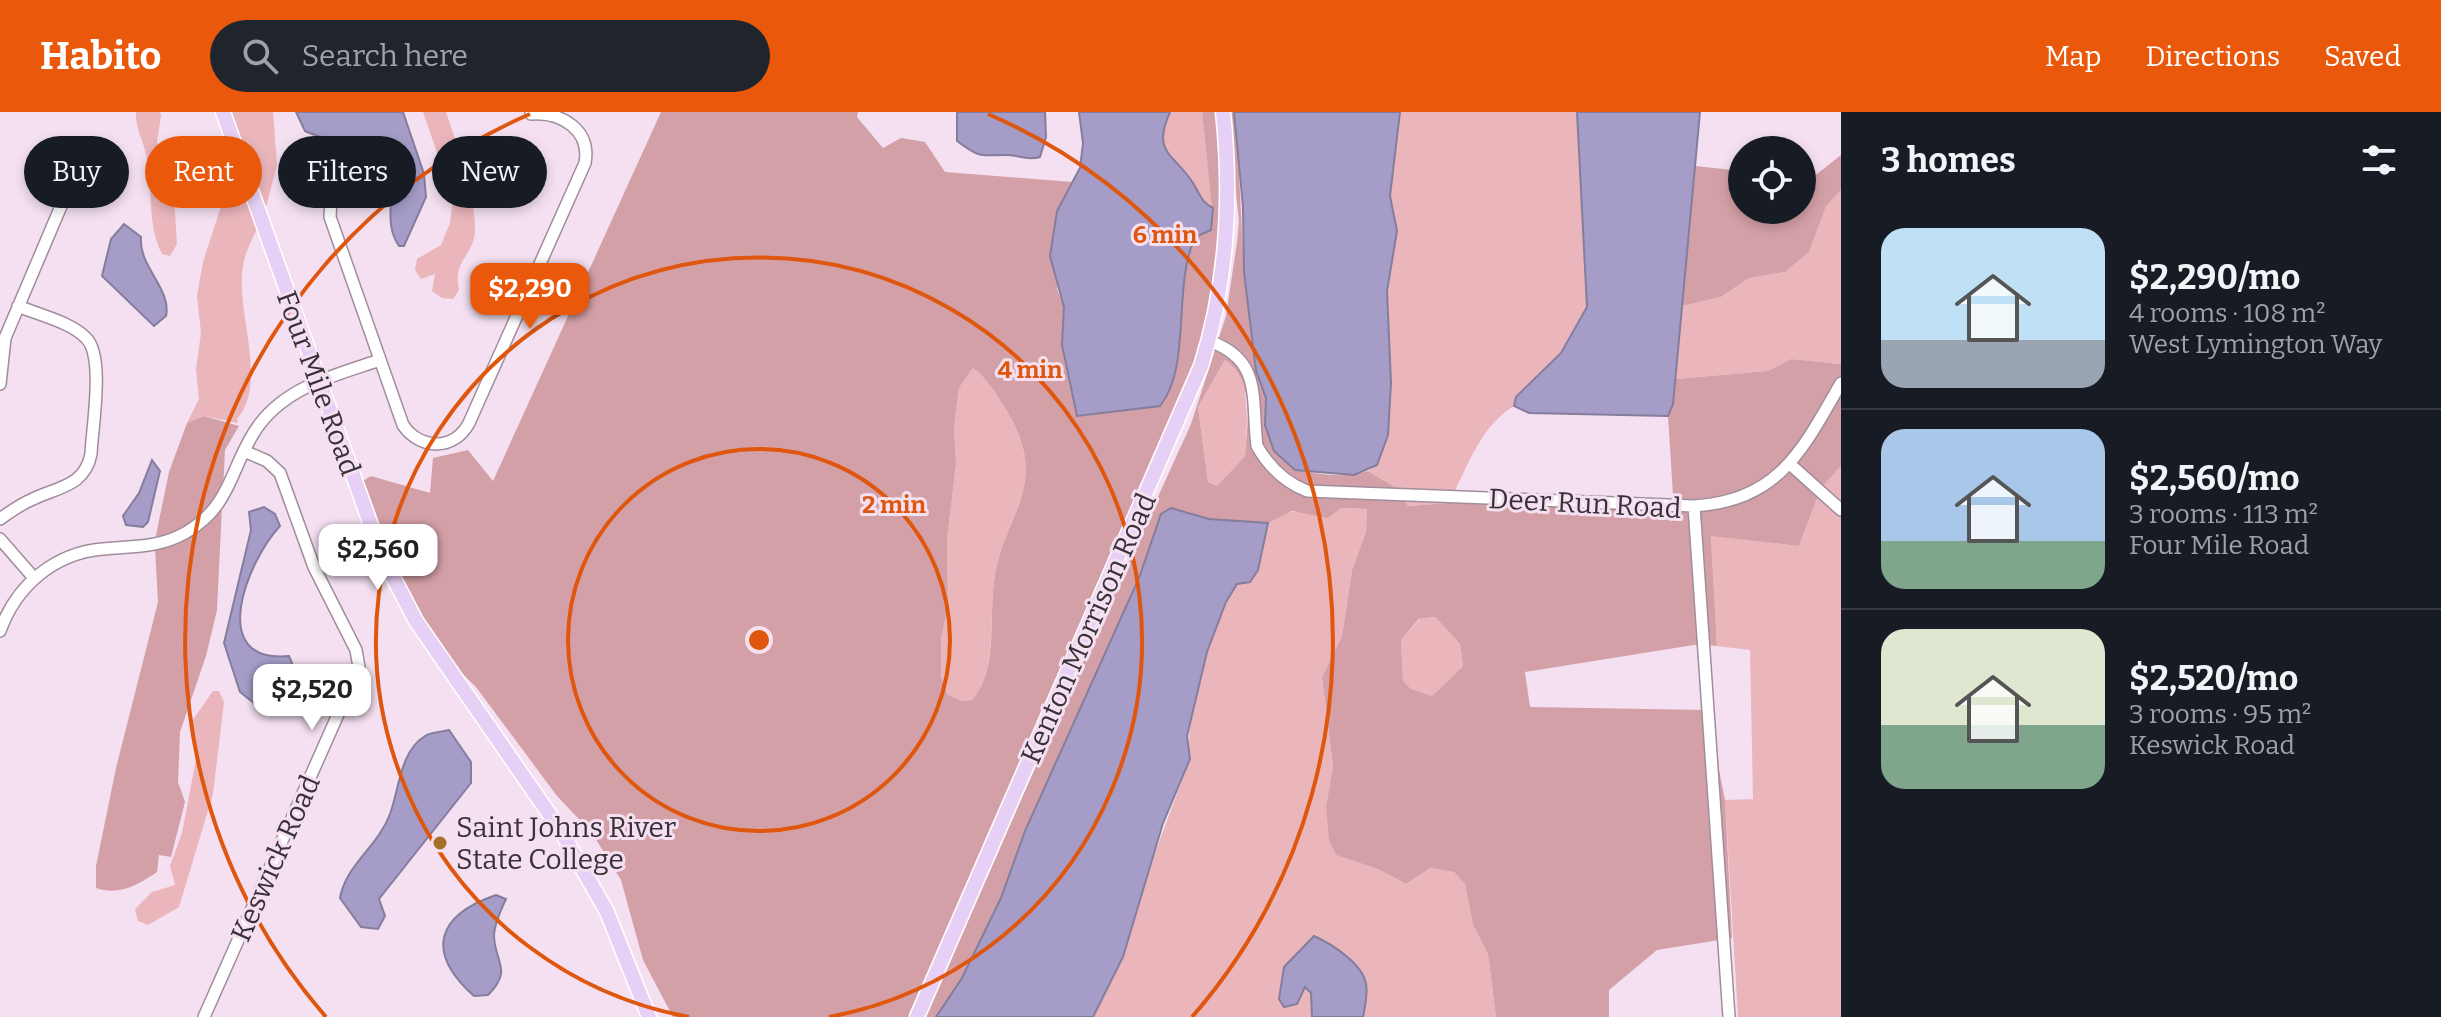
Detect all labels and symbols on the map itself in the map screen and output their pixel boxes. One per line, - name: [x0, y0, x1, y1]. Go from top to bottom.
- text: 6 min: [1133, 221, 1198, 249]
- pin: $2,290: [465, 263, 595, 331]
- street label: Four Mile Road: [270, 286, 367, 480]
- text: 4 min: [998, 356, 1063, 384]
- street label: Deer Run Road: [1488, 482, 1682, 525]
- street label: Kenton Morrison Road: [1014, 488, 1163, 768]
- text: 2 min: [862, 491, 926, 519]
- pin: $2,560: [313, 524, 443, 592]
- centre of rings: [745, 626, 773, 654]
- pin: $2,520: [247, 664, 377, 732]
- street label: Keswick Road: [224, 770, 327, 946]
- place label: Saint Johns River State College: [456, 811, 676, 876]
- marker: Saint Johns River State College: [431, 834, 449, 852]

